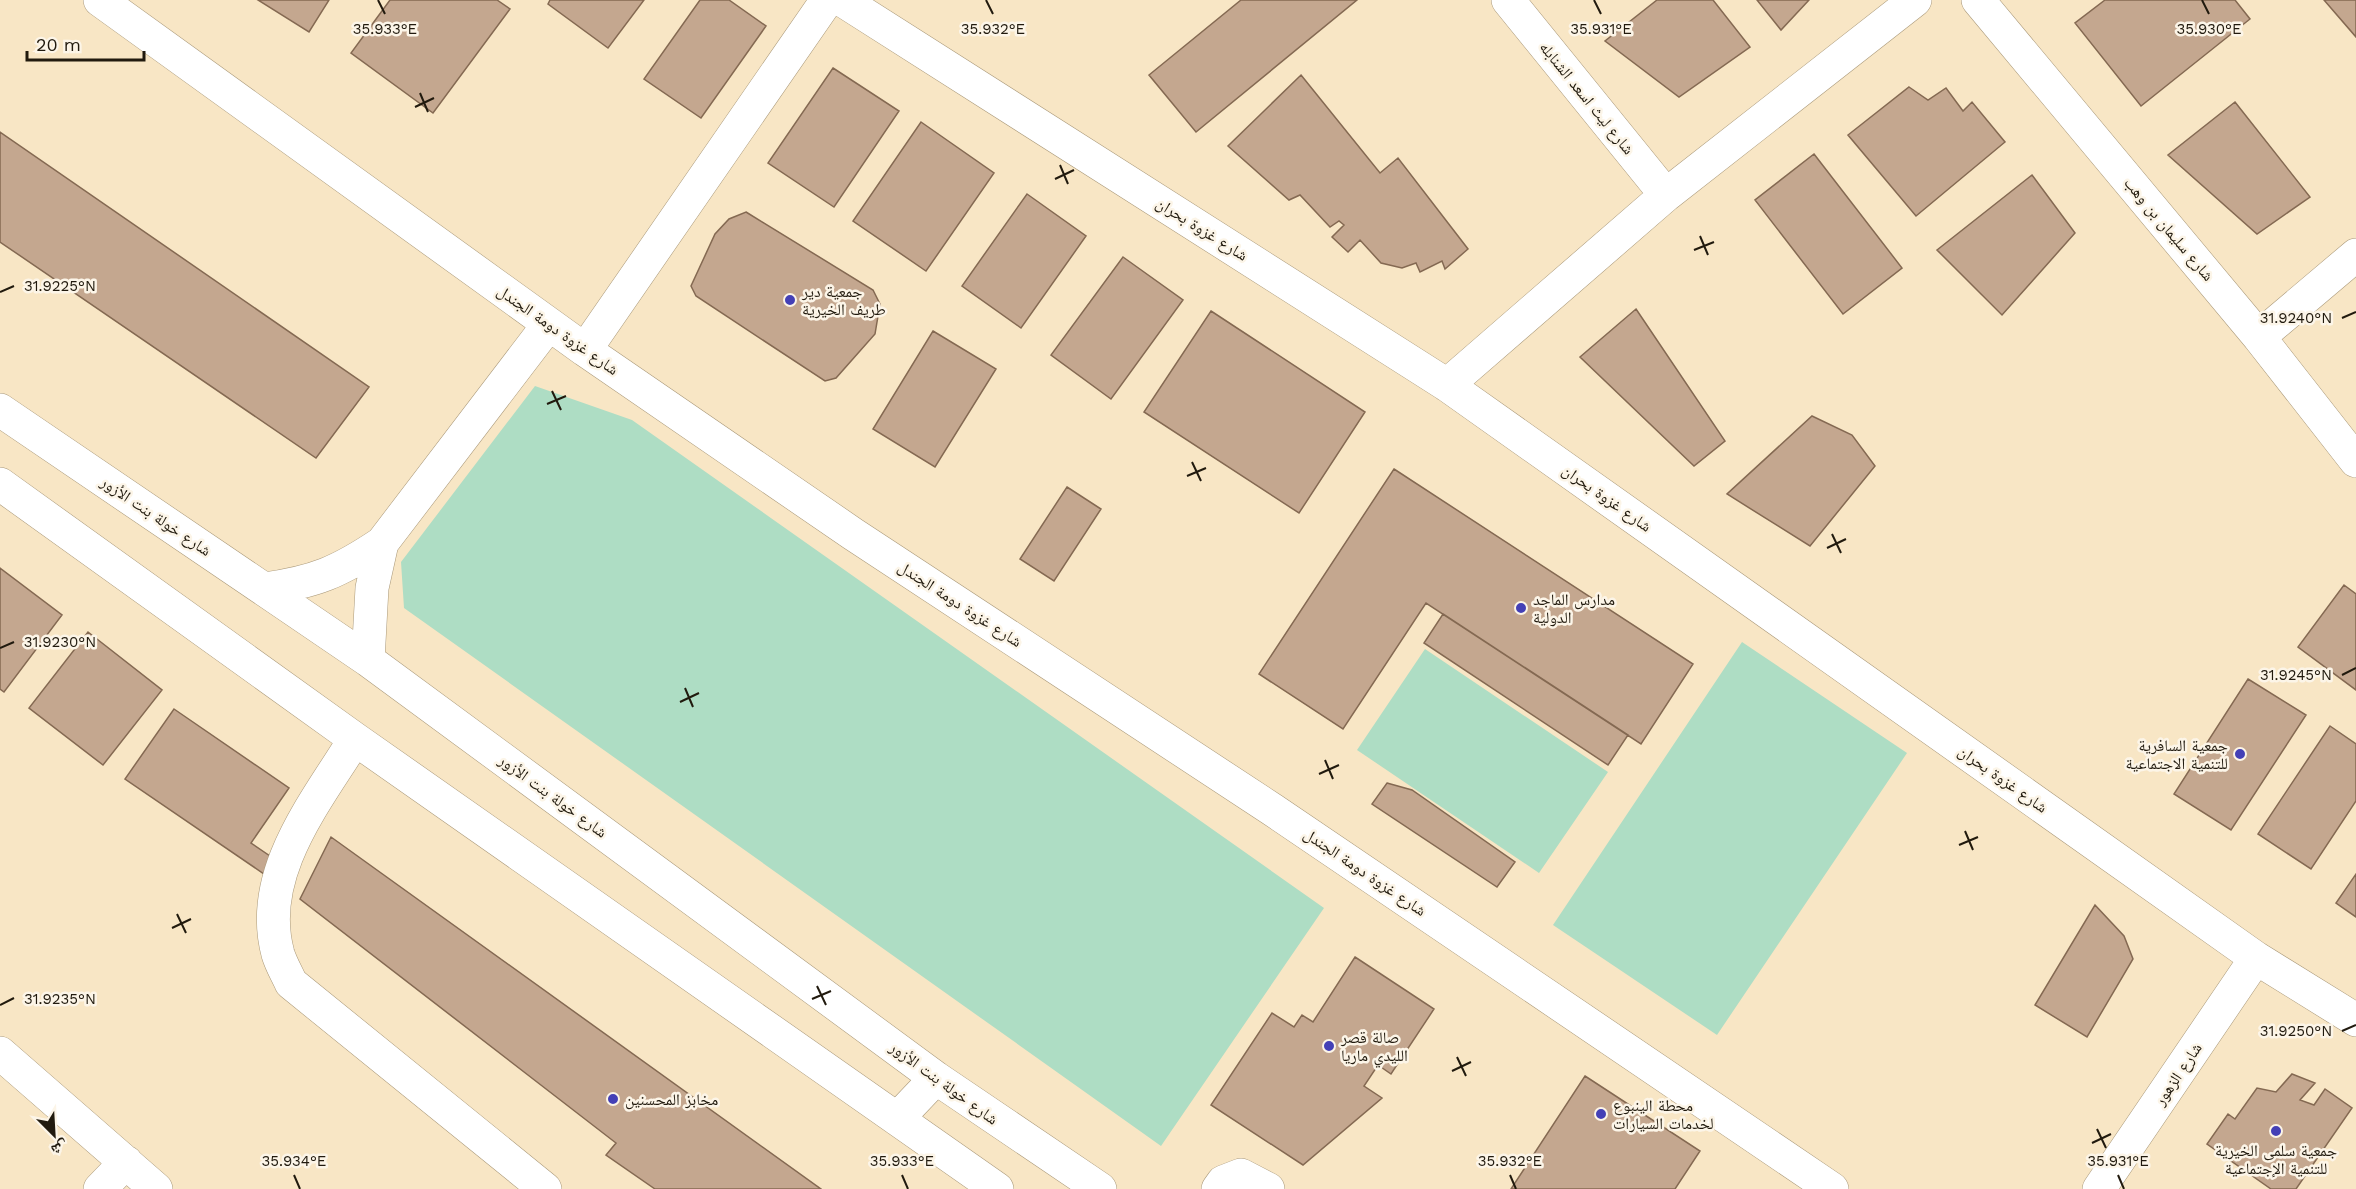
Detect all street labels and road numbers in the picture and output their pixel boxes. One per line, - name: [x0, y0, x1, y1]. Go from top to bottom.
- street label: شارع ليث اسعد الشنابله: [1535, 38, 1638, 159]
- street label: شارع سليمان بن وهب: [2119, 173, 2218, 285]
- street label: شارع غزوة بحران: [1152, 193, 1251, 266]
- street label: شارع غزوة دومة الجندل: [493, 281, 622, 380]
- street label: شارع غزوة بحران: [1558, 460, 1655, 537]
- street label: شارع خولة بنت الأزور: [96, 471, 215, 561]
- street label: شارع غزوة دومة الجندل: [894, 557, 1025, 652]
- street label: شارع غزوة بحران: [1954, 741, 2051, 818]
- street label: شارع خولة بنت الأزور: [494, 750, 611, 842]
- street label: شارع غزوة دومة الجندل: [1300, 824, 1430, 921]
- street label: شارع خولة بنت الأزور: [885, 1037, 1002, 1129]
- street label: شارع الزهور: [2150, 1039, 2207, 1110]

